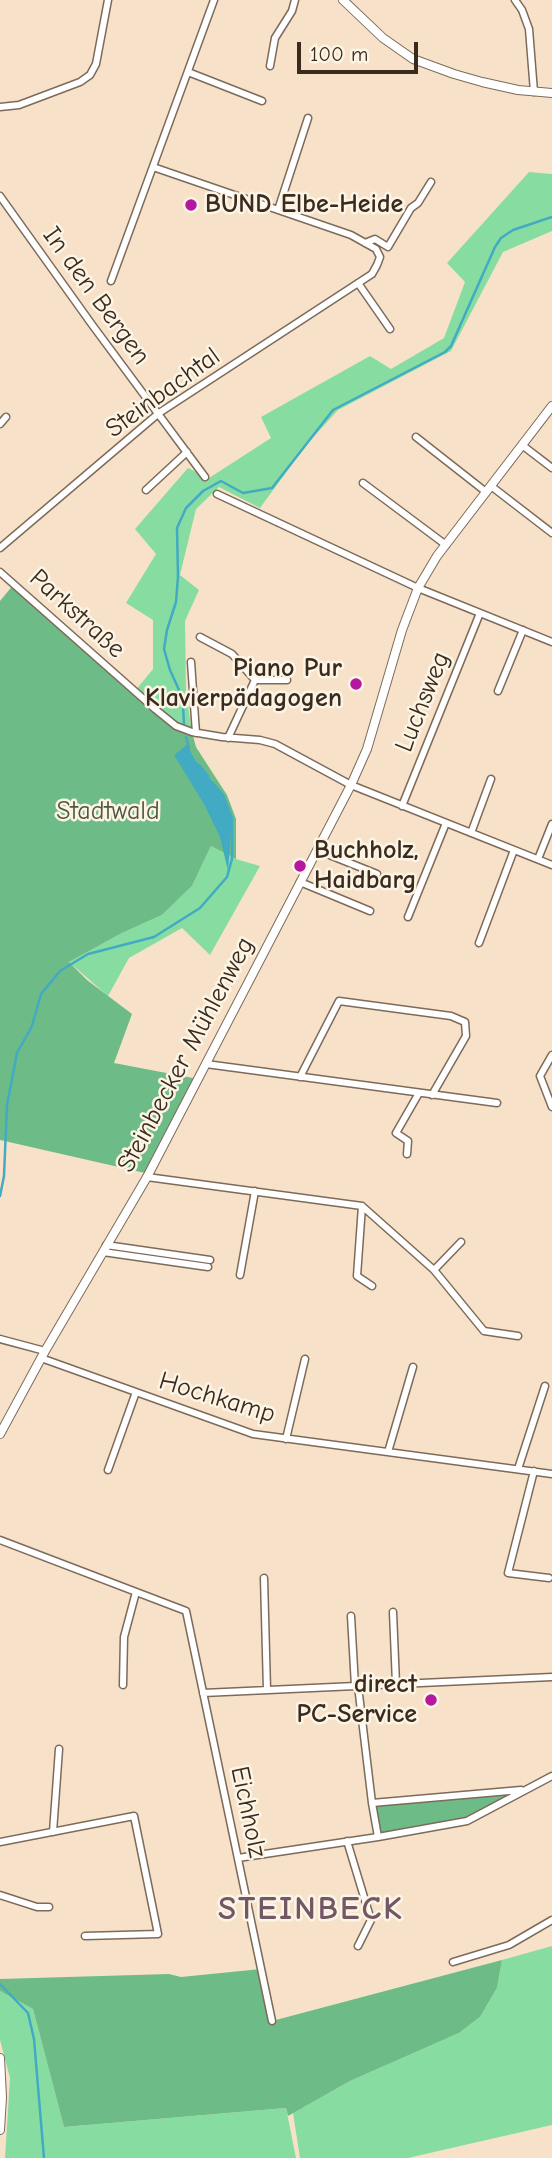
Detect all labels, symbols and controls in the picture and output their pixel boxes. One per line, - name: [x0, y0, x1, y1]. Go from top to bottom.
- scale bar: [300, 28, 421, 72]
- text: 100 m: [310, 42, 368, 66]
- place label: BUND Elbe-Heide: [205, 189, 403, 221]
- marker: BUND Elbe-Heide: [183, 197, 199, 213]
- street label: In den Bergen: [35, 221, 157, 371]
- street label: Steinbachtal: [100, 341, 226, 445]
- street label: Parkstraße: [23, 563, 131, 665]
- street label: Luchsweg: [389, 647, 457, 757]
- place label: Piano Pur Klavierpädagogen: [145, 653, 342, 714]
- marker: Piano Pur Klavierpädagogen: [348, 676, 364, 692]
- park label: Stadtwald: [56, 796, 160, 828]
- place label: Buchholz, Haidbarg: [314, 835, 419, 896]
- marker: Buchholz, Haidbarg: [292, 858, 308, 874]
- street label: Steinbecker Mühlenweg: [111, 932, 261, 1178]
- street label: Hochkamp: [155, 1366, 279, 1430]
- place label: direct PC-Service: [297, 1669, 417, 1730]
- marker: direct PC-Service: [423, 1692, 439, 1708]
- street label: Eichholz: [223, 1763, 273, 1861]
- district label: STEINBECK: [219, 1890, 403, 1930]

